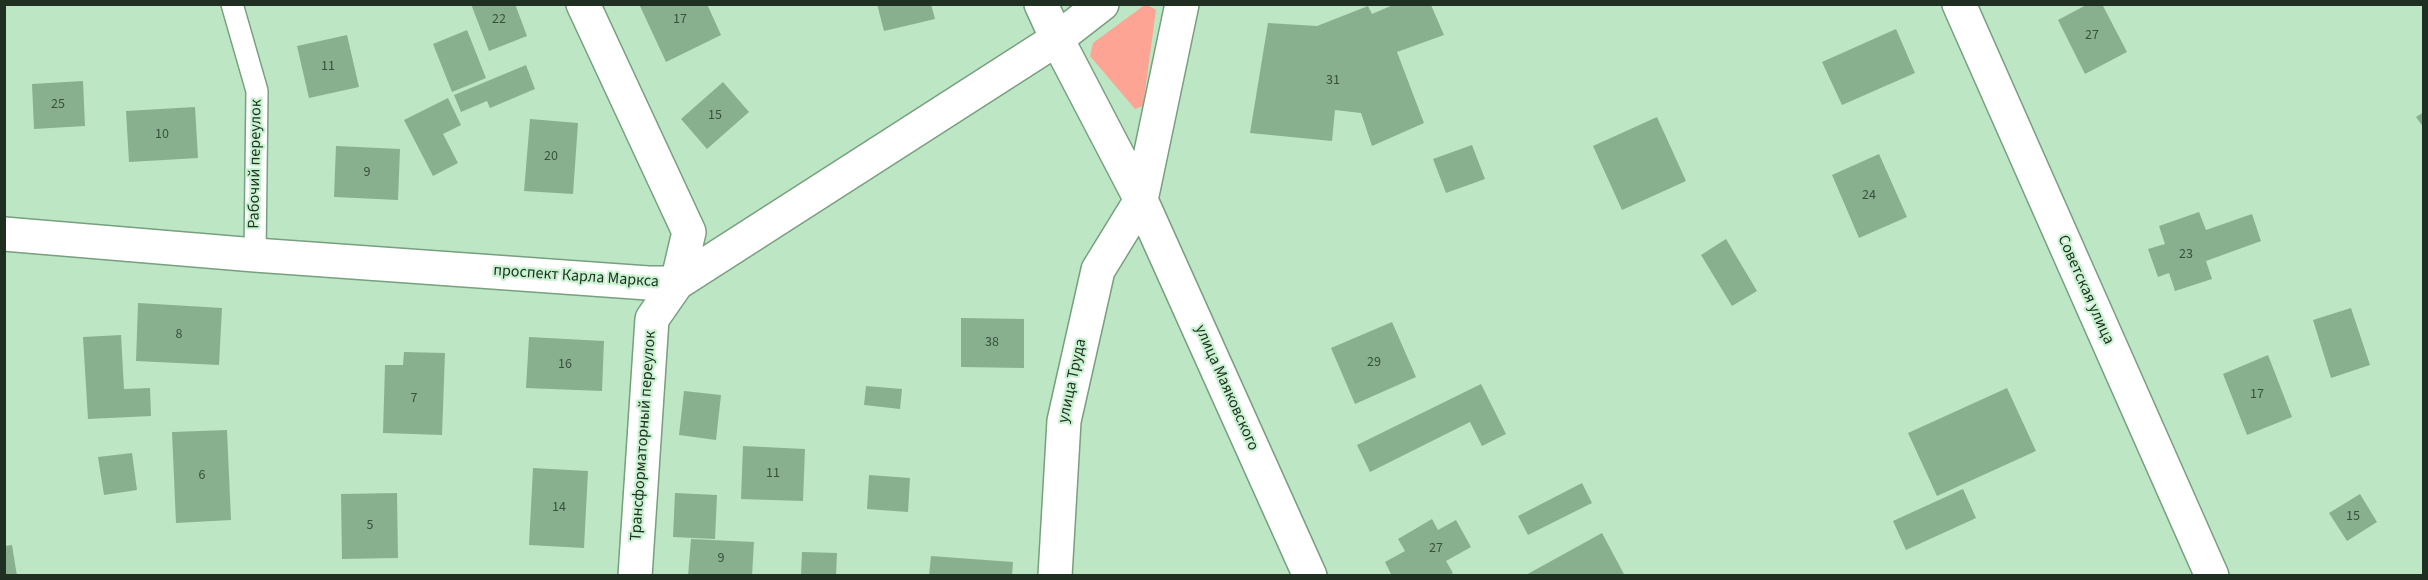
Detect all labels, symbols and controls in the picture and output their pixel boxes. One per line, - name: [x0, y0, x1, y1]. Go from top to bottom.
- house number: 22: [492, 12, 506, 28]
- house number: 17: [673, 12, 687, 28]
- house number: 27: [2085, 28, 2099, 44]
- house number: 11: [321, 59, 335, 75]
- house number: 31: [1326, 73, 1340, 89]
- house number: 25: [51, 97, 65, 113]
- street label: Рабочий переулок: [245, 99, 267, 229]
- house number: 15: [708, 108, 722, 124]
- house number: 10: [155, 127, 169, 143]
- house number: 20: [544, 149, 558, 165]
- house number: 9: [364, 165, 370, 181]
- house number: 24: [1862, 188, 1876, 204]
- street label: Советская улица: [2052, 232, 2118, 348]
- house number: 23: [2179, 247, 2193, 263]
- street label: проспект Карла Маркса: [492, 262, 660, 292]
- street label: улица Маяковского: [1190, 322, 1262, 454]
- house number: 8: [176, 327, 182, 343]
- street label: Трансформаторный переулок: [627, 330, 661, 542]
- house number: 38: [985, 335, 999, 351]
- street label: улица Труда: [1055, 337, 1091, 425]
- house number: 29: [1367, 355, 1381, 371]
- house number: 16: [558, 357, 572, 373]
- house number: 17: [2250, 387, 2264, 403]
- house number: 7: [411, 391, 417, 407]
- house number: 11: [766, 466, 780, 482]
- house number: 6: [199, 468, 205, 484]
- house number: 14: [552, 500, 566, 516]
- house number: 15: [2346, 509, 2360, 525]
- house number: 5: [367, 518, 373, 534]
- house number: 27: [1429, 541, 1443, 557]
- house number: 9: [718, 551, 724, 567]

